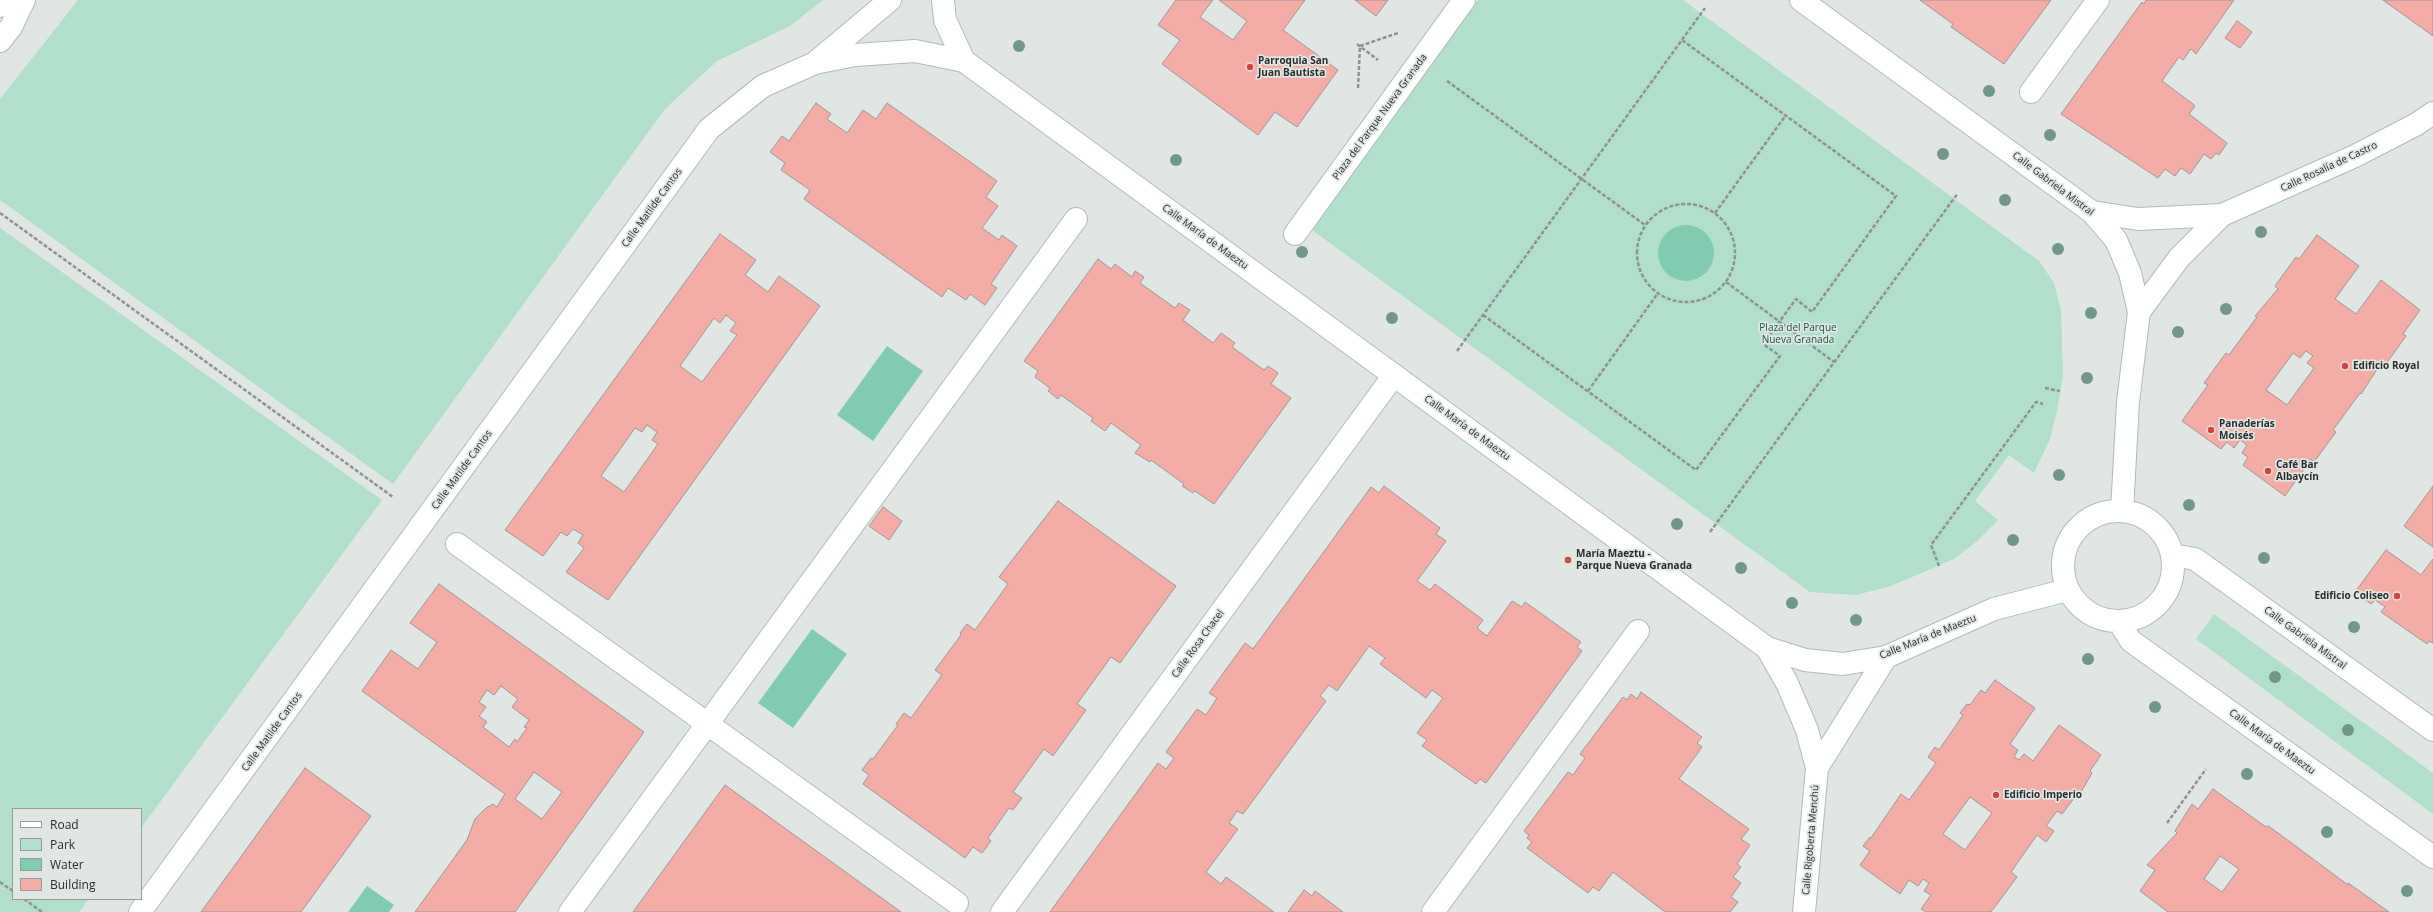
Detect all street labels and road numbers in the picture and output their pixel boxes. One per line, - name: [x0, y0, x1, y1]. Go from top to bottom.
- street label: Plaza del Parque Nueva Granada: [1330, 52, 1430, 182]
- street label: Calle Rosalía de Castro: [2279, 139, 2379, 195]
- street label: Calle Gabriela Mistral: [2010, 149, 2096, 219]
- street label: Calle Matilde Cantos: [619, 166, 685, 250]
- street label: Calle María de Maeztu: [1160, 202, 1250, 272]
- street label: Calle María de Maeztu: [1422, 393, 1512, 463]
- street label: Calle Matilde Cantos: [429, 428, 495, 512]
- street label: Calle Gabriela Mistral: [2261, 604, 2349, 672]
- street label: Calle Rosa Chacel: [1169, 608, 1227, 680]
- street label: Calle María de Maeztu: [1878, 612, 1978, 662]
- street label: Calle Matilde Cantos: [239, 690, 305, 774]
- street label: Calle María de Maeztu: [2227, 707, 2317, 777]
- street label: Calle Rigoberta Menchú: [1800, 784, 1822, 896]

